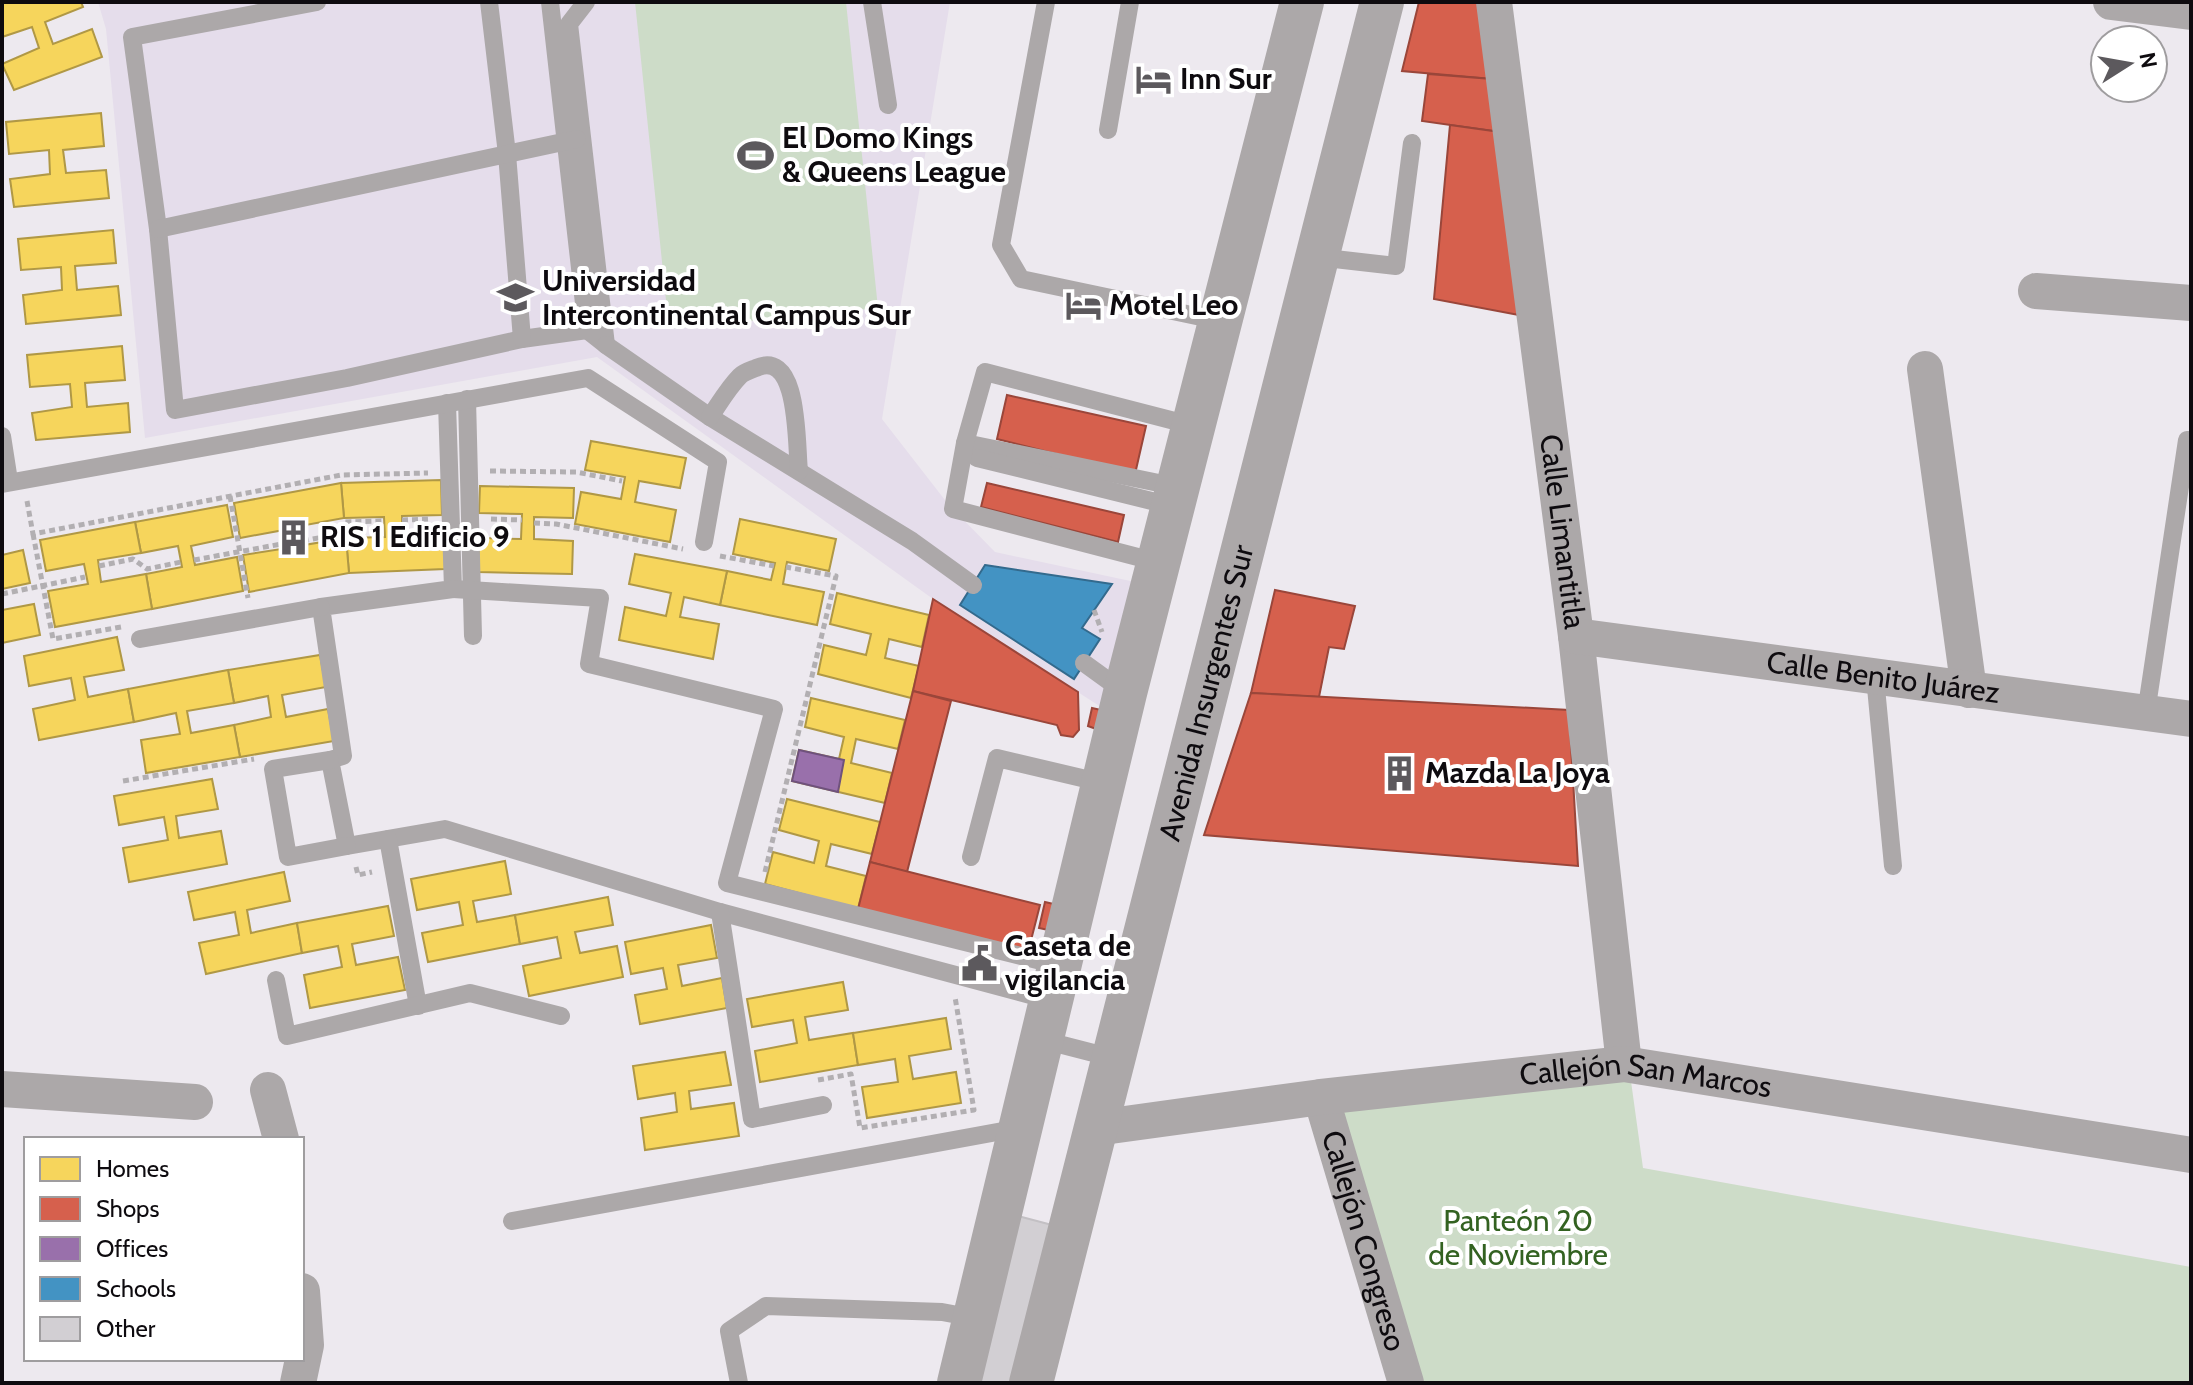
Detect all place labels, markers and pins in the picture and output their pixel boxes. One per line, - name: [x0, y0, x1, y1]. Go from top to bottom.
- hotel icon: Inn Sur: [1135, 60, 1173, 98]
- place label: Inn Sur: [1180, 60, 1272, 97]
- place label: El Domo Kings & Queens League: [782, 119, 1006, 190]
- sports icon: El Domo Kings & Queens League: [737, 136, 775, 174]
- place label: Universidad Intercontinental Campus Sur: [542, 262, 911, 333]
- school or university icon: Universidad Intercontinental Campus Sur: [497, 279, 535, 317]
- hotel icon: Motel Leo: [1064, 286, 1102, 324]
- place label: Motel Leo: [1109, 286, 1238, 323]
- building icon: RIS 1 Edificio 9: [275, 518, 313, 556]
- place label: RIS 1 Edificio 9: [320, 518, 510, 555]
- building icon: Mazda La Joya: [1380, 754, 1418, 792]
- place label: Mazda La Joya: [1425, 754, 1610, 791]
- place label: Caseta de vigilancia: [1005, 927, 1131, 998]
- public building icon: Caseta de vigilancia: [960, 944, 998, 982]

